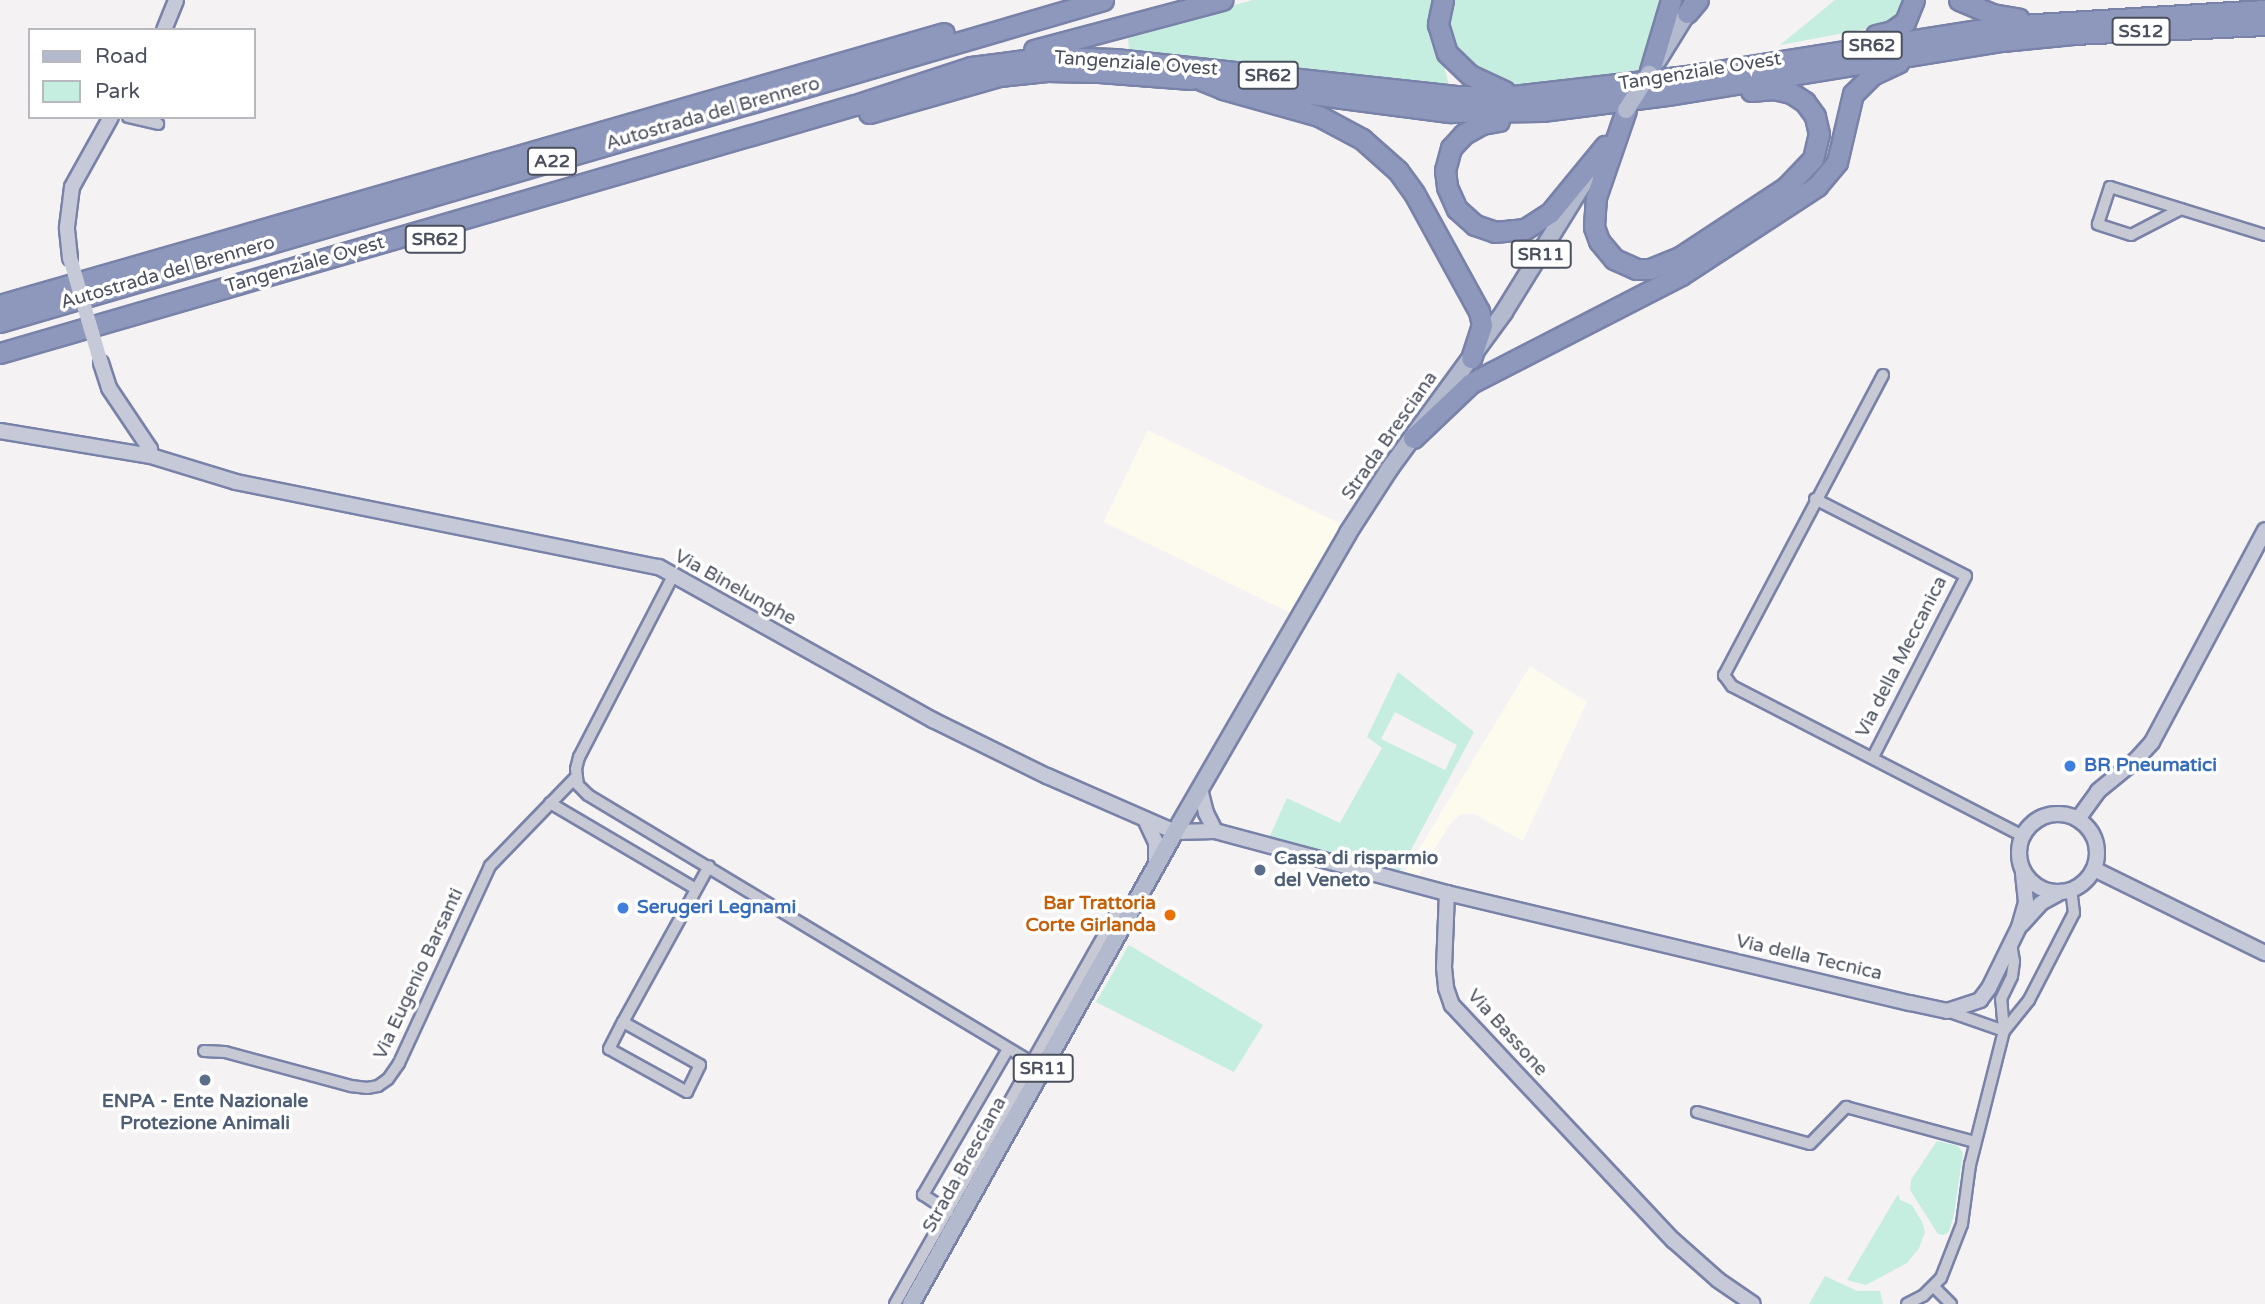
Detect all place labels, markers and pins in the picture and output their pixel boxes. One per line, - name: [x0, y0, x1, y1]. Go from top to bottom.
- place label: BR Pneumatici: [2084, 755, 2217, 777]
- marker: BR Pneumatici: [2062, 758, 2078, 774]
- place label: Cassa di risparmio del Veneto: [1274, 848, 1438, 892]
- marker: Cassa di risparmio del Veneto: [1252, 862, 1268, 878]
- place label: Bar Trattoria Corte Girlanda: [1025, 893, 1156, 937]
- place label: Serugeri Legnami: [637, 897, 796, 919]
- marker: Serugeri Legnami: [615, 900, 631, 916]
- marker: Bar Trattoria Corte Girlanda: [1162, 907, 1178, 923]
- marker: ENPA - Ente Nazionale Protezione Animali: [197, 1072, 213, 1088]
- place label: ENPA - Ente Nazionale Protezione Animali: [102, 1091, 308, 1135]

